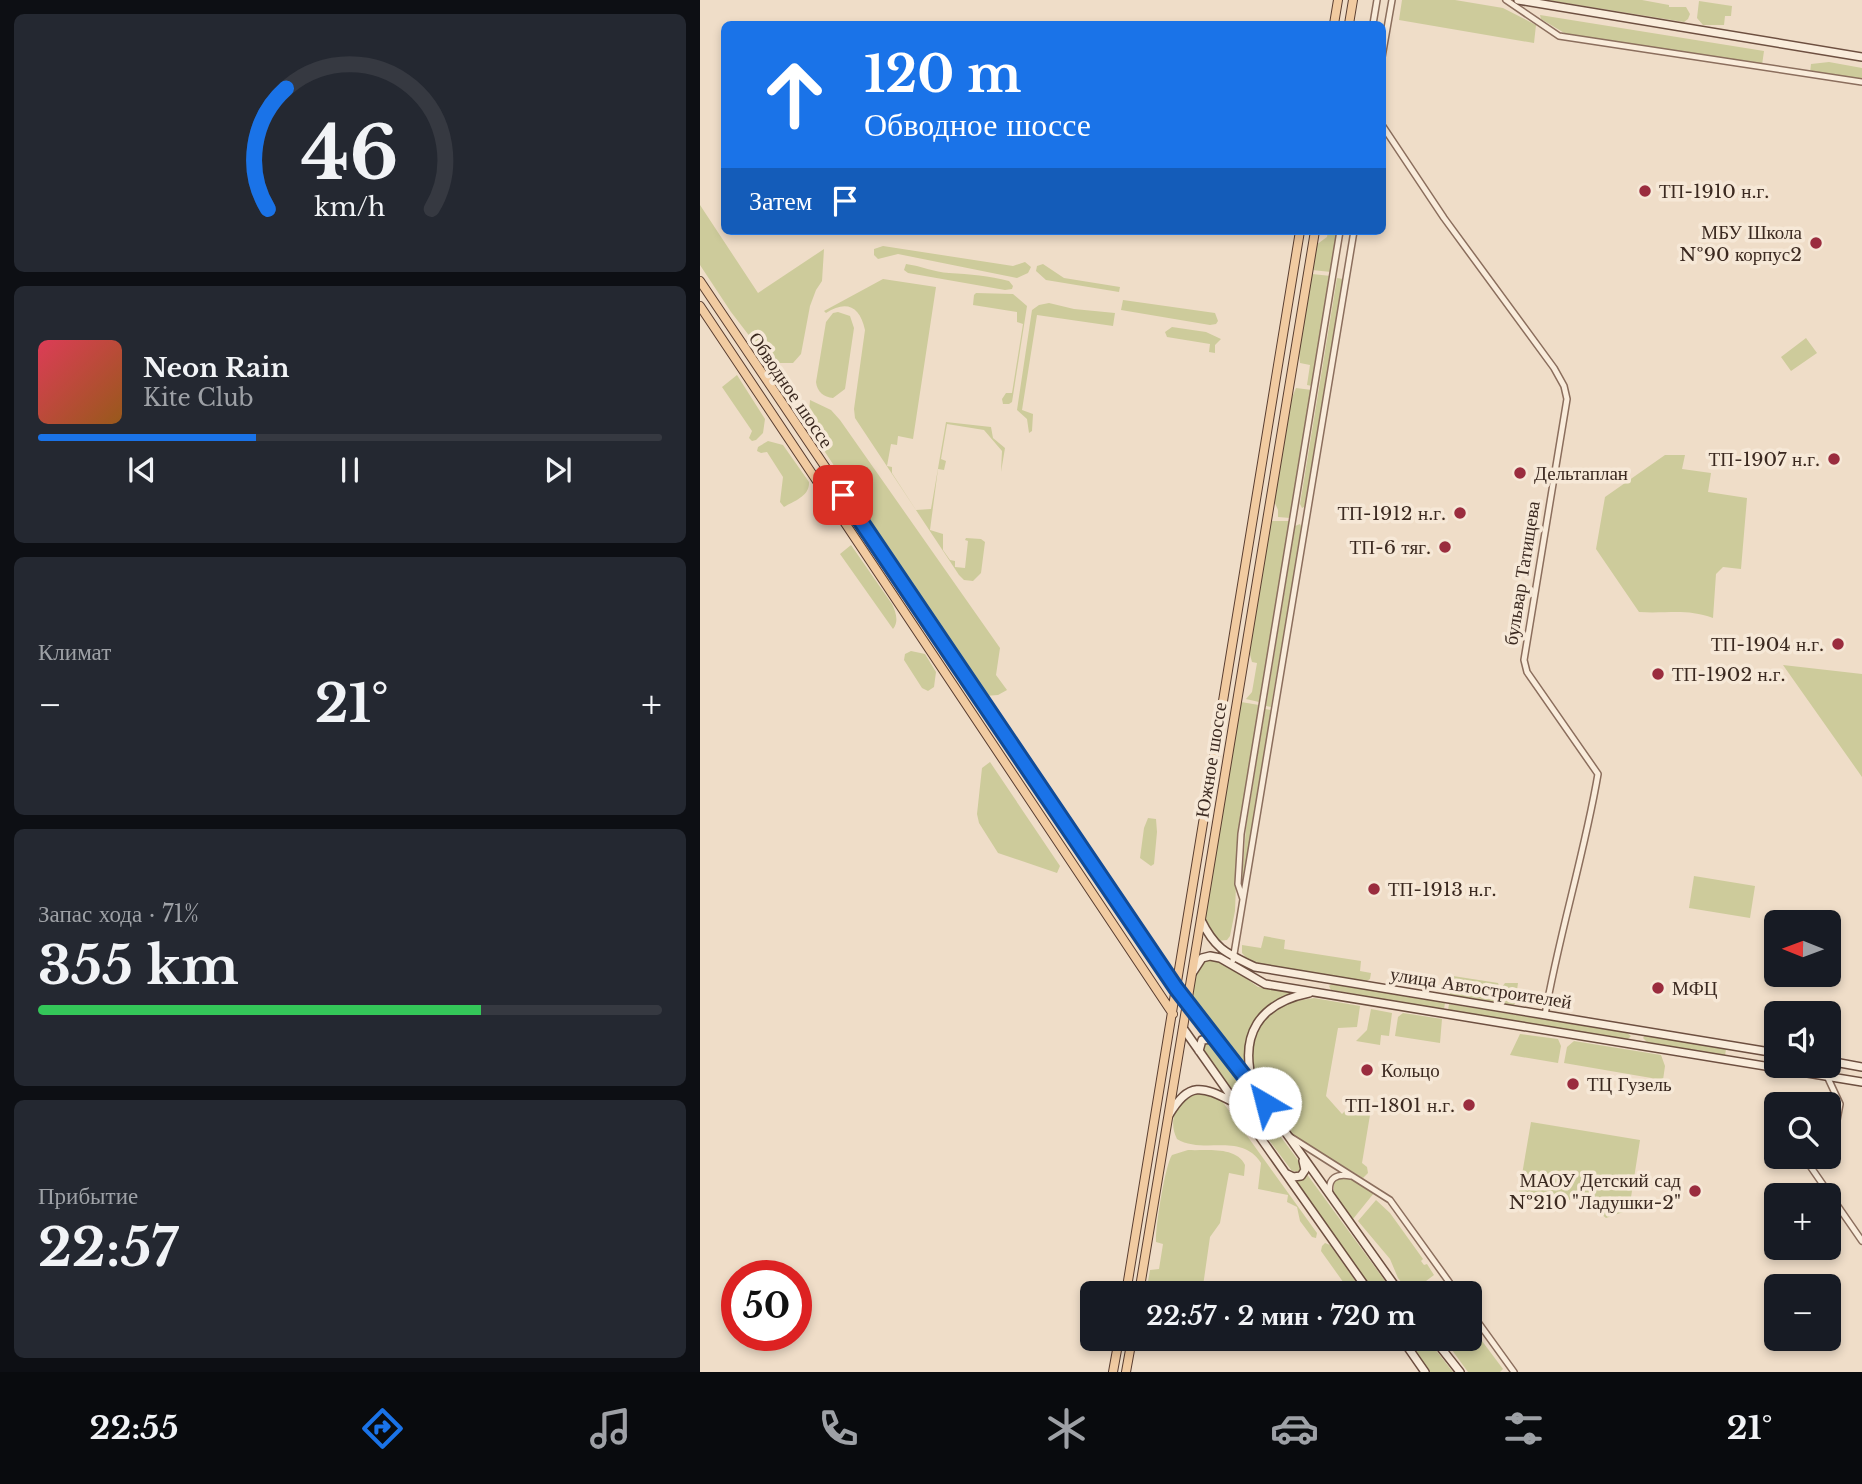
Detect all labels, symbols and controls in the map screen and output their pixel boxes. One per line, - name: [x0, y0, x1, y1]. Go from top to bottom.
- text: 120 m: [864, 44, 1022, 105]
- icon: ahead: [749, 49, 840, 140]
- text: Обводное шоссе: [864, 105, 1091, 145]
- text: 46: [301, 108, 399, 199]
- place label: ТП-1910 н.г.: [1659, 180, 1769, 203]
- icon: arrive: [826, 182, 864, 220]
- marker: ТП-1910 н.г.: [1637, 183, 1653, 199]
- text: Затем: [749, 185, 812, 217]
- text: km/h: [315, 192, 385, 223]
- place label: МБУ Школа №90 корпус2: [1679, 221, 1803, 266]
- marker: МБУ Школа №90 корпус2: [1808, 235, 1824, 251]
- street label: Обводное шоссе: [744, 328, 838, 452]
- text: Neon Rain: [143, 352, 289, 384]
- text: Kite Club: [143, 384, 254, 412]
- place label: ТП-1907 н.г.: [1709, 448, 1820, 471]
- icon: previous: [123, 451, 161, 489]
- icon: pause: [331, 451, 369, 489]
- icon: next: [539, 451, 577, 489]
- marker: ТП-1907 н.г.: [1826, 451, 1842, 467]
- place label: Дельтаплан: [1534, 462, 1628, 485]
- pin: [813, 465, 873, 525]
- marker: Дельтаплан: [1512, 465, 1528, 481]
- icon: arrive: [824, 476, 862, 514]
- street label: бульвар Татищева: [1499, 499, 1545, 647]
- place label: ТП-1912 н.г.: [1338, 502, 1446, 525]
- marker: ТП-1912 н.г.: [1452, 505, 1468, 521]
- place label: ТП-6 тяг.: [1350, 536, 1431, 559]
- marker: ТП-6 тяг.: [1437, 539, 1453, 555]
- place label: ТП-1904 н.г.: [1711, 633, 1824, 656]
- marker: ТП-1904 н.г.: [1830, 636, 1846, 652]
- text: Климат: [38, 638, 111, 666]
- place label: ТП-1902 н.г.: [1672, 663, 1786, 686]
- marker: ТП-1902 н.г.: [1650, 666, 1666, 682]
- text: 21°: [315, 672, 389, 736]
- text: −: [38, 681, 62, 728]
- text: +: [641, 681, 662, 728]
- street label: Южное шоссе: [1191, 701, 1231, 819]
- place label: ТП-1913 н.г.: [1388, 878, 1496, 901]
- marker: ТП-1913 н.г.: [1366, 881, 1382, 897]
- text: Запас хода · 71%: [38, 900, 199, 928]
- north arrow: [1764, 910, 1841, 987]
- map controls: [1764, 910, 1841, 1351]
- text: 355 km: [38, 934, 239, 998]
- street label: улица Автостроителей: [1389, 962, 1573, 1014]
- place label: МФЦ: [1672, 977, 1718, 1000]
- marker: МФЦ: [1650, 980, 1666, 996]
- button: sound: [1764, 1001, 1841, 1078]
- place label: Кольцо: [1381, 1059, 1440, 1082]
- marker: Кольцо: [1359, 1062, 1375, 1078]
- position arrow: [1228, 1066, 1302, 1140]
- place label: ТЦ Гузель: [1587, 1073, 1672, 1096]
- marker: ТЦ Гузель: [1565, 1076, 1581, 1092]
- button: search: [1764, 1092, 1841, 1169]
- place label: ТП-1801 н.г.: [1345, 1094, 1455, 1117]
- marker: ТП-1801 н.г.: [1461, 1097, 1477, 1113]
- place label: МАОУ Детский сад №210 "Ладушки-2": [1509, 1169, 1681, 1214]
- text: Прибытие: [38, 1182, 138, 1210]
- marker: МАОУ Детский сад №210 "Ладушки-2": [1687, 1183, 1703, 1199]
- button: +: [1764, 1183, 1841, 1260]
- text: 22:57: [38, 1216, 178, 1280]
- speed limit sign: 50: [721, 1260, 812, 1351]
- button: −: [1764, 1274, 1841, 1351]
- text: 22:57 · 2 мин · 720 m: [1146, 1300, 1416, 1332]
- icon: directions: [358, 1404, 407, 1453]
- icon: music: [586, 1404, 635, 1453]
- icon: phone: [814, 1404, 863, 1453]
- icon: climate: [1042, 1404, 1091, 1453]
- icon: car: [1270, 1404, 1319, 1453]
- icon: filters: [1499, 1404, 1548, 1453]
- text: 22:55: [90, 1408, 178, 1448]
- text: 21°: [1727, 1408, 1772, 1448]

